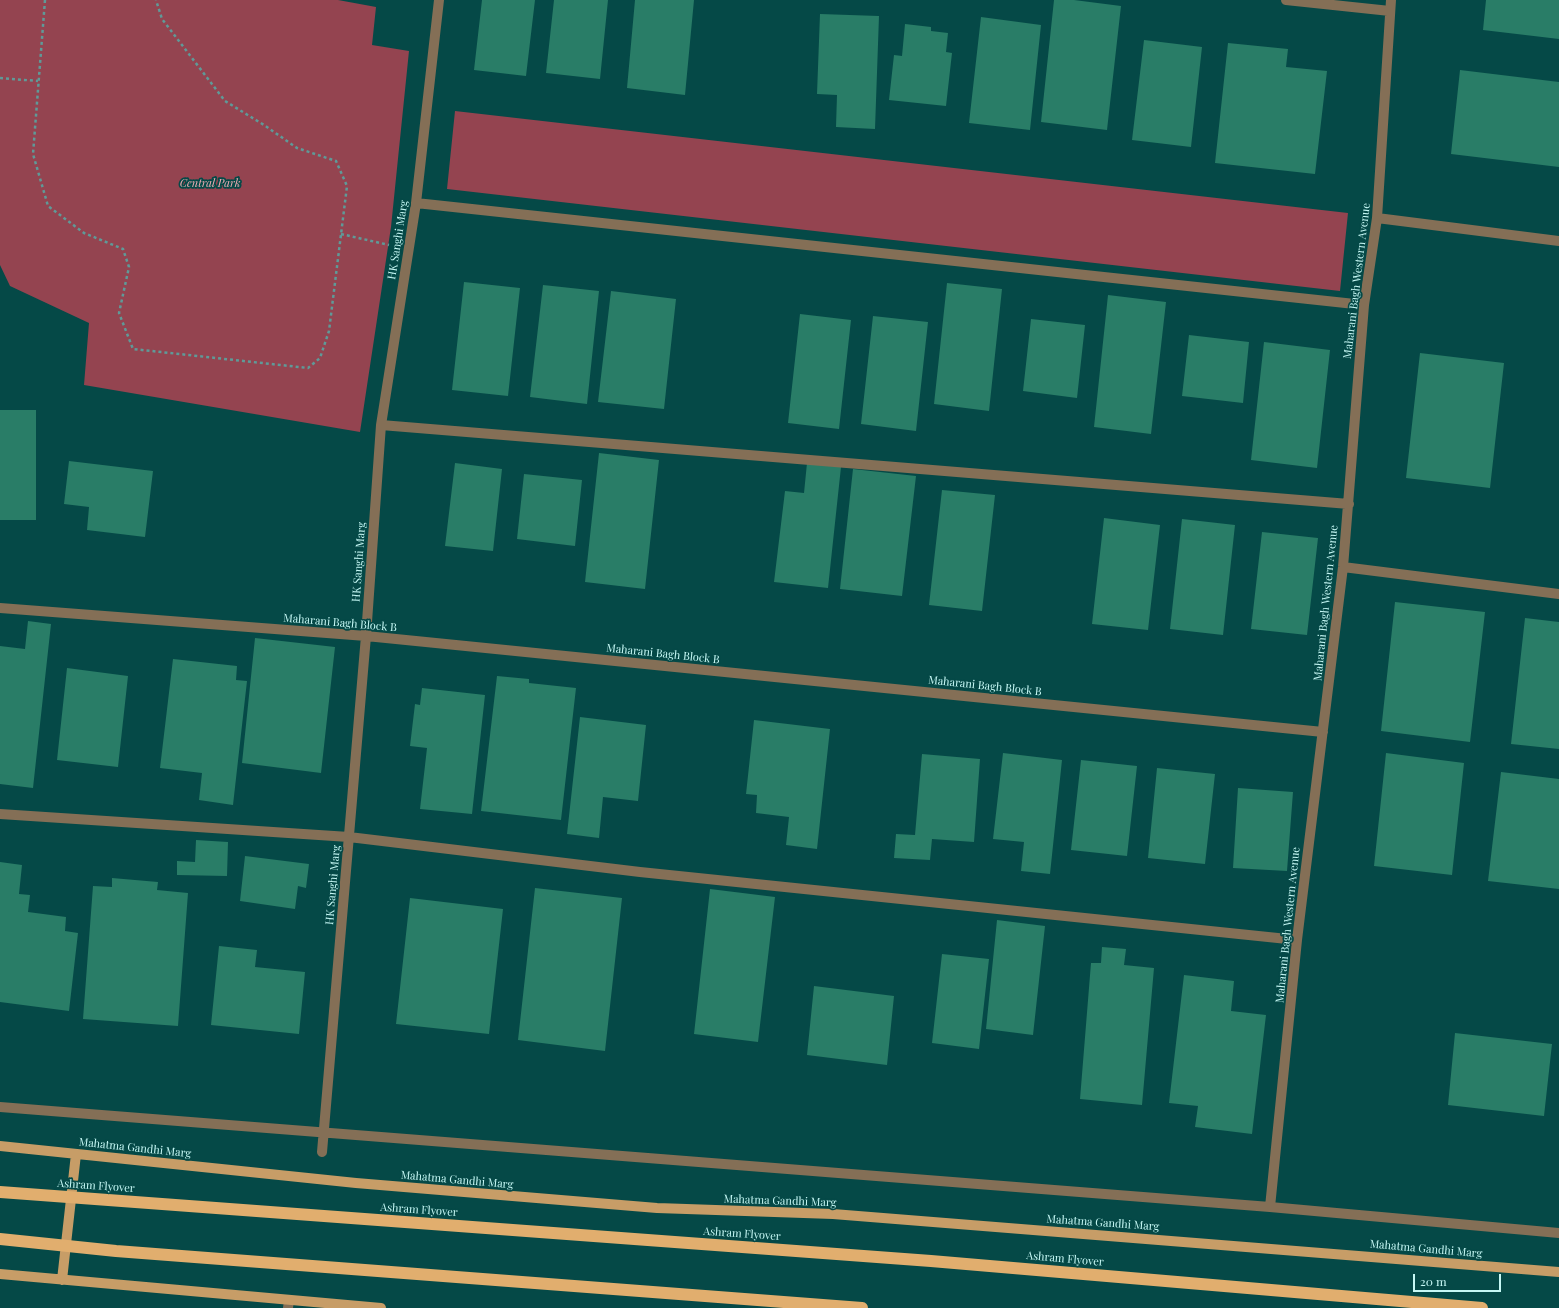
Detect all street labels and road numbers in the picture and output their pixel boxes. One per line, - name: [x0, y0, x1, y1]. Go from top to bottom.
- street label: HK Sanghi Marg: [385, 199, 411, 281]
- street label: Maharani Bagh Western Avenue: [1341, 202, 1373, 360]
- street label: HK Sanghi Marg: [350, 522, 368, 602]
- street label: Maharani Bagh Western Avenue: [1311, 524, 1341, 682]
- street label: Maharani Bagh Block B: [283, 611, 397, 635]
- street label: Maharani Bagh Block B: [606, 641, 720, 667]
- street label: Maharani Bagh Block B: [928, 673, 1042, 699]
- street label: HK Sanghi Marg: [323, 845, 343, 925]
- street label: Maharani Bagh Western Avenue: [1273, 846, 1303, 1004]
- street label: Mahatma Gandhi Marg: [78, 1136, 192, 1160]
- street label: Mahatma Gandhi Marg: [400, 1168, 514, 1192]
- street label: Ashram Flyover: [57, 1177, 135, 1195]
- street label: Mahatma Gandhi Marg: [723, 1192, 837, 1210]
- street label: Ashram Flyover: [380, 1201, 458, 1219]
- street label: Mahatma Gandhi Marg: [1046, 1212, 1160, 1234]
- street label: Ashram Flyover: [703, 1225, 781, 1243]
- street label: Mahatma Gandhi Marg: [1369, 1237, 1483, 1261]
- street label: Ashram Flyover: [1026, 1249, 1104, 1269]

